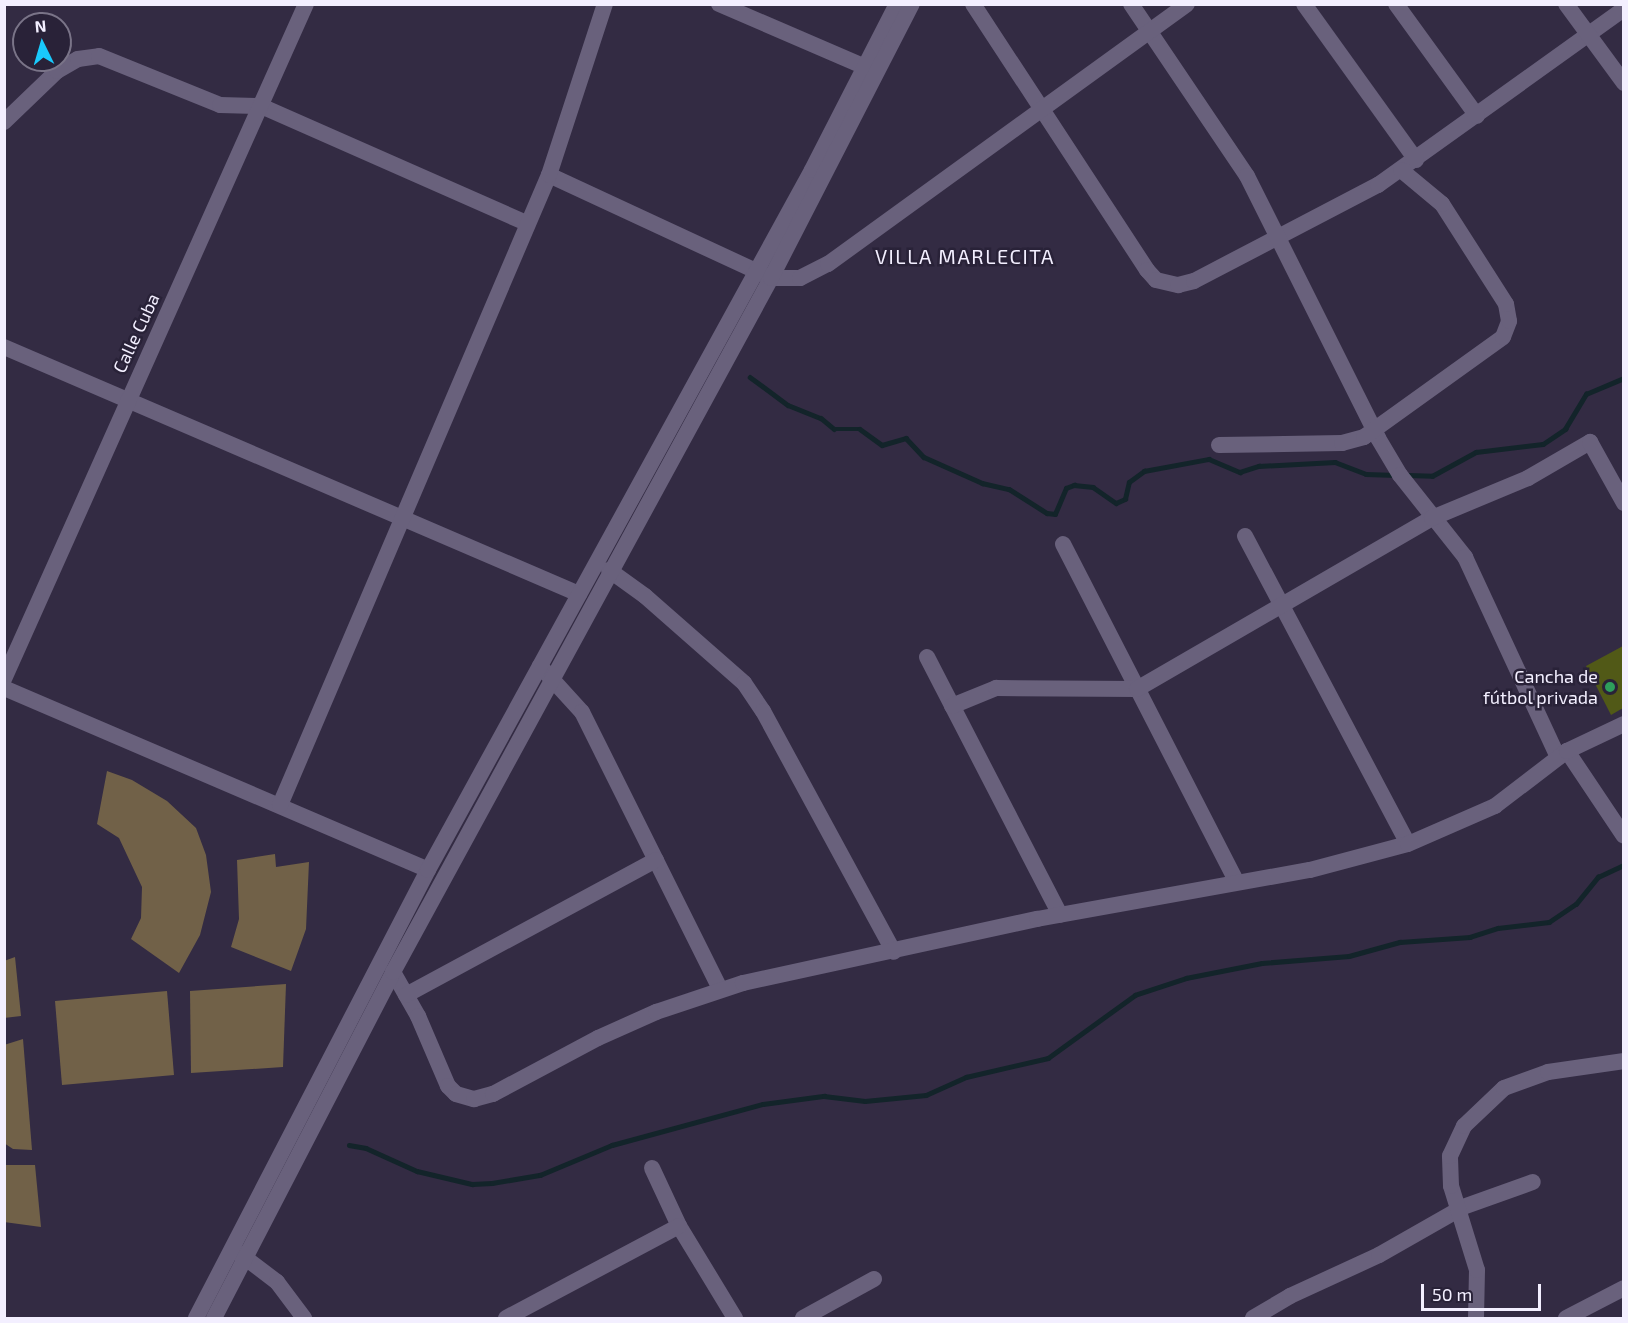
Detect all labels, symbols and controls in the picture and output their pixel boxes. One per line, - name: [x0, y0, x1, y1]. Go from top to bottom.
- north arrow: [12, 12, 72, 72]
- text: N: [34, 16, 47, 36]
- district label: VILLA MARLECITA: [875, 244, 1055, 268]
- street label: Calle Cuba: [108, 290, 164, 376]
- place label: Cancha de fútbol privada: [1483, 666, 1598, 708]
- marker: Cancha de fútbol privada: [1603, 680, 1617, 694]
- scale bar: [1424, 1272, 1544, 1310]
- text: 50 m: [1432, 1283, 1472, 1305]

